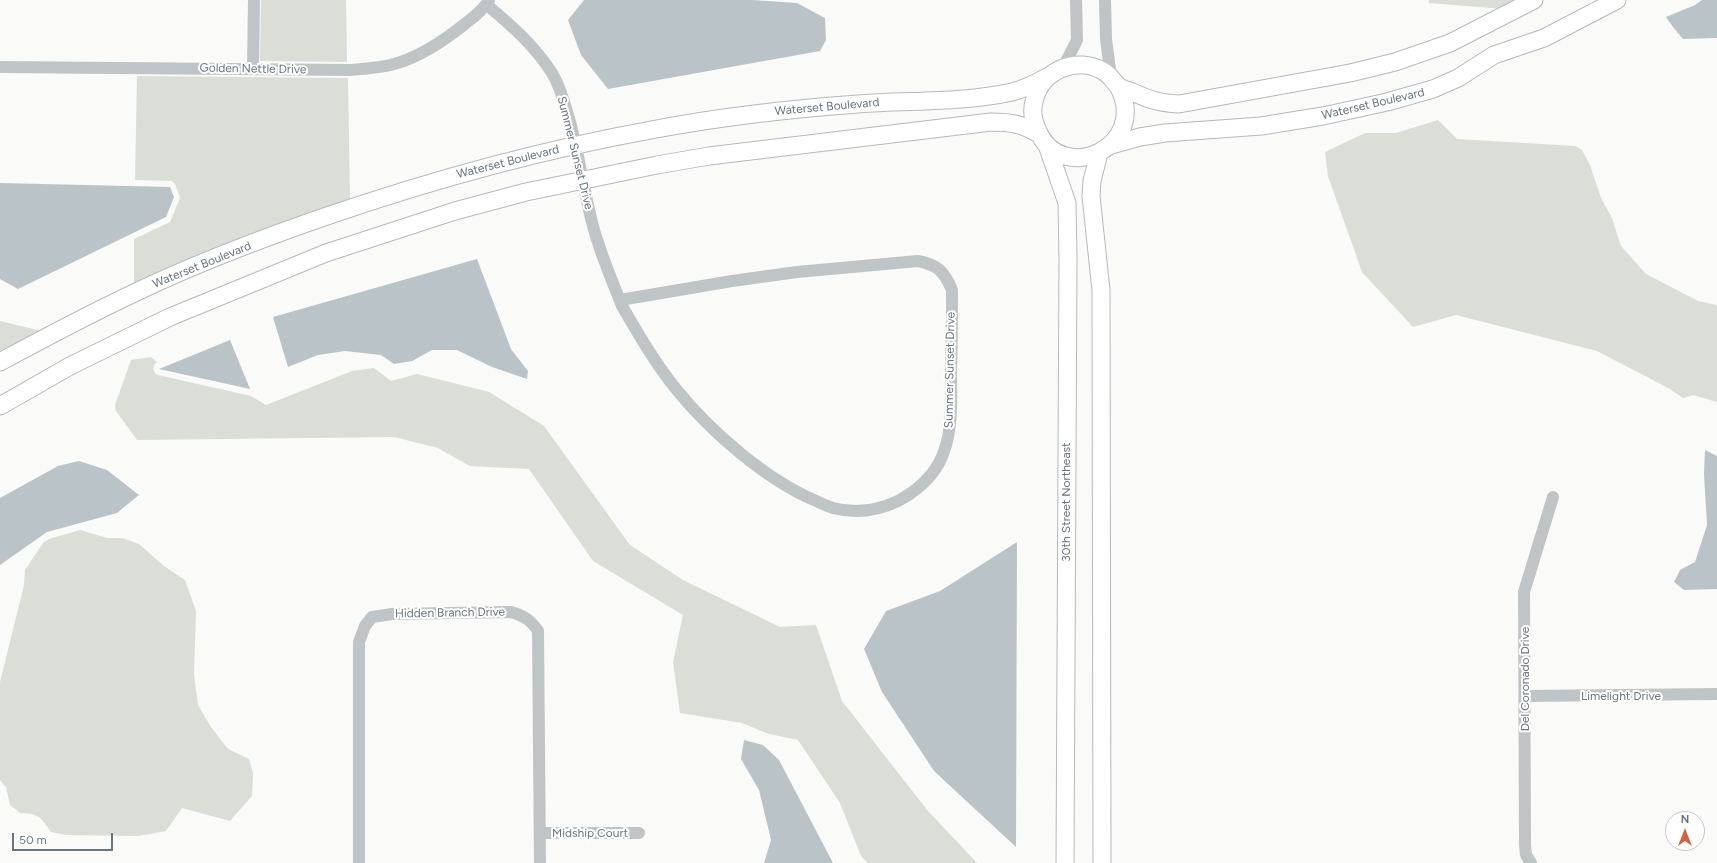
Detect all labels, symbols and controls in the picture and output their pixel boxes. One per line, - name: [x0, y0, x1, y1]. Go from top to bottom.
- street label: Golden Nettle Drive: [199, 61, 307, 77]
- street label: Waterset Boulevard: [1320, 85, 1426, 123]
- street label: Summer Sunset Drive: [554, 95, 596, 211]
- street label: Waterset Boulevard: [774, 95, 880, 119]
- street label: Waterset Boulevard: [455, 142, 561, 182]
- street label: Waterset Boulevard: [151, 239, 253, 291]
- street label: Summer Sunset Drive: [942, 312, 958, 428]
- street label: 30th Street Northeast: [1059, 442, 1073, 562]
- street label: Hidden Branch Drive: [395, 605, 505, 621]
- street label: Del Coronado Drive: [1518, 627, 1532, 731]
- street label: Limelight Drive: [1581, 689, 1661, 703]
- north arrow: [1665, 811, 1705, 851]
- text: N: [1681, 813, 1689, 826]
- scale bar: [14, 825, 115, 851]
- street label: Midship Court: [552, 826, 628, 840]
- text: 50 m: [19, 833, 47, 847]

